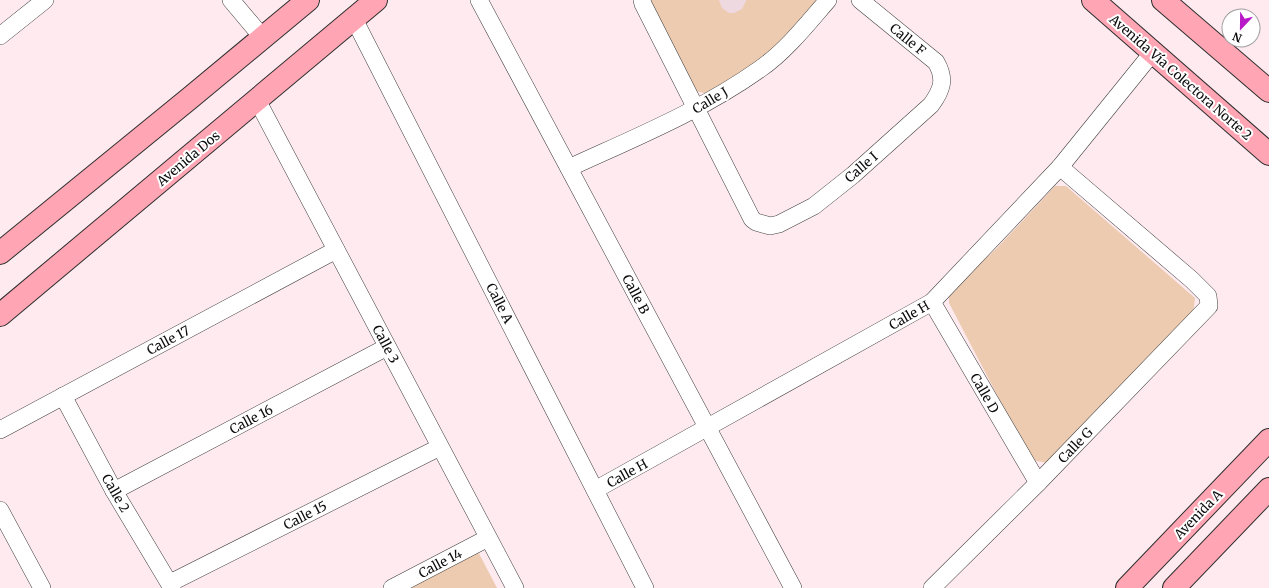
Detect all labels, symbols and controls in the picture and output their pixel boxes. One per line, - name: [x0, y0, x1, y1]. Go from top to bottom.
- north arrow: [1221, 8, 1261, 48]
- street label: Avenida Vía Colectora Norte 2: [1107, 11, 1255, 143]
- street label: Calle F: [886, 20, 929, 59]
- street label: Calle J: [689, 83, 731, 118]
- street label: Avenida Dos: [153, 127, 223, 190]
- street label: Calle I: [841, 148, 882, 186]
- street label: Calle B: [618, 272, 653, 317]
- street label: Calle A: [482, 280, 517, 327]
- street label: Calle H: [886, 297, 933, 334]
- street label: Calle 17: [144, 322, 193, 359]
- street label: Calle 3: [368, 322, 403, 366]
- street label: Calle D: [966, 370, 1003, 416]
- street label: Calle 16: [227, 401, 276, 438]
- street label: Calle G: [1054, 424, 1097, 467]
- street label: Calle H: [604, 455, 651, 492]
- street label: Calle 2: [98, 471, 133, 516]
- street label: Avenida A: [1170, 485, 1227, 543]
- street label: Calle 15: [281, 497, 330, 534]
- street label: Calle 14: [416, 545, 465, 582]

